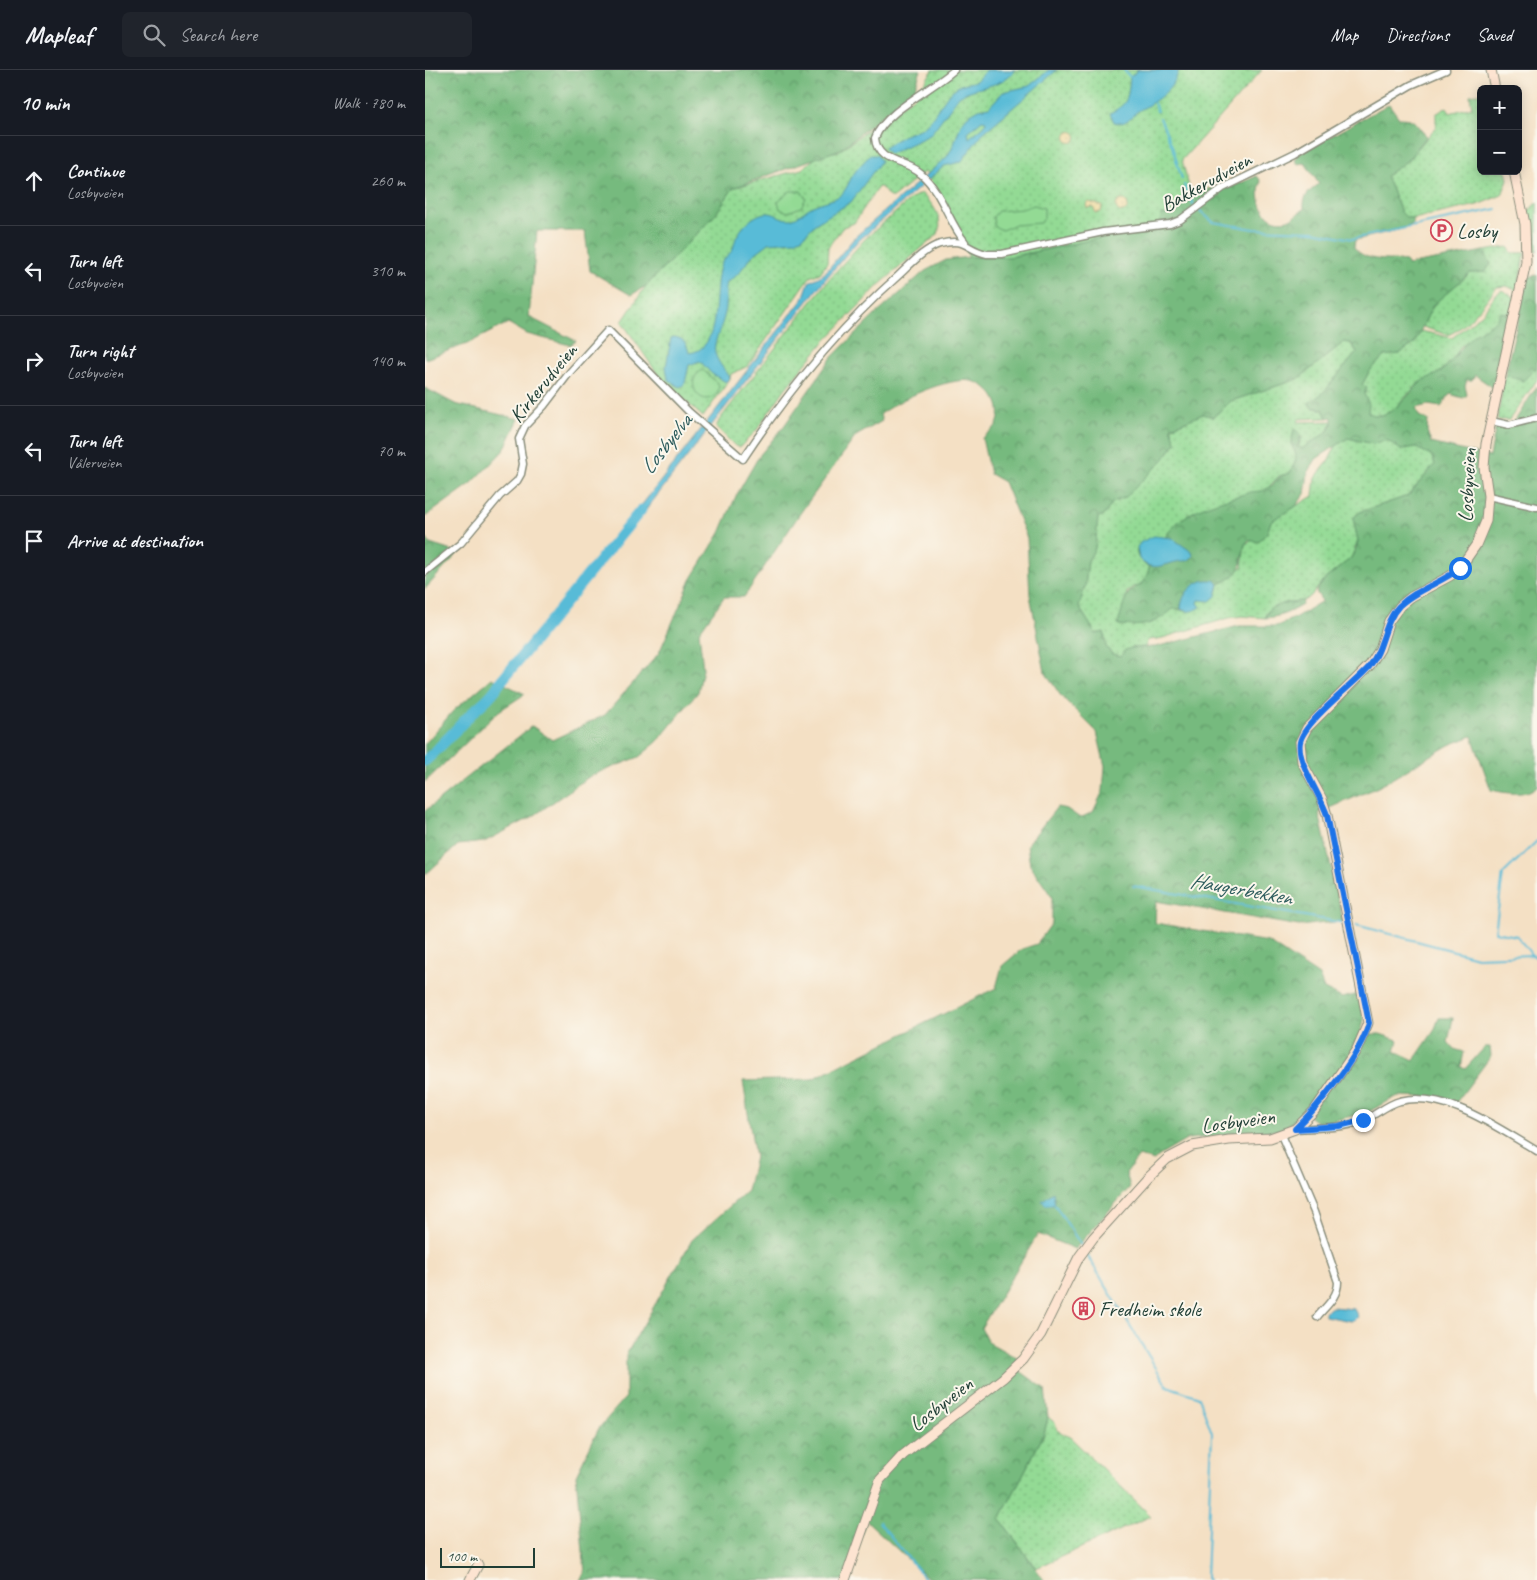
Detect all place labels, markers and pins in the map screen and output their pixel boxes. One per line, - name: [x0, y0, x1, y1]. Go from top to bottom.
- place label: Losby: [1457, 218, 1499, 244]
- parking icon: Losby: [1429, 219, 1453, 243]
- place label: Fredheim skole: [1099, 1296, 1202, 1322]
- building icon: Fredheim skole: [1071, 1297, 1095, 1321]

